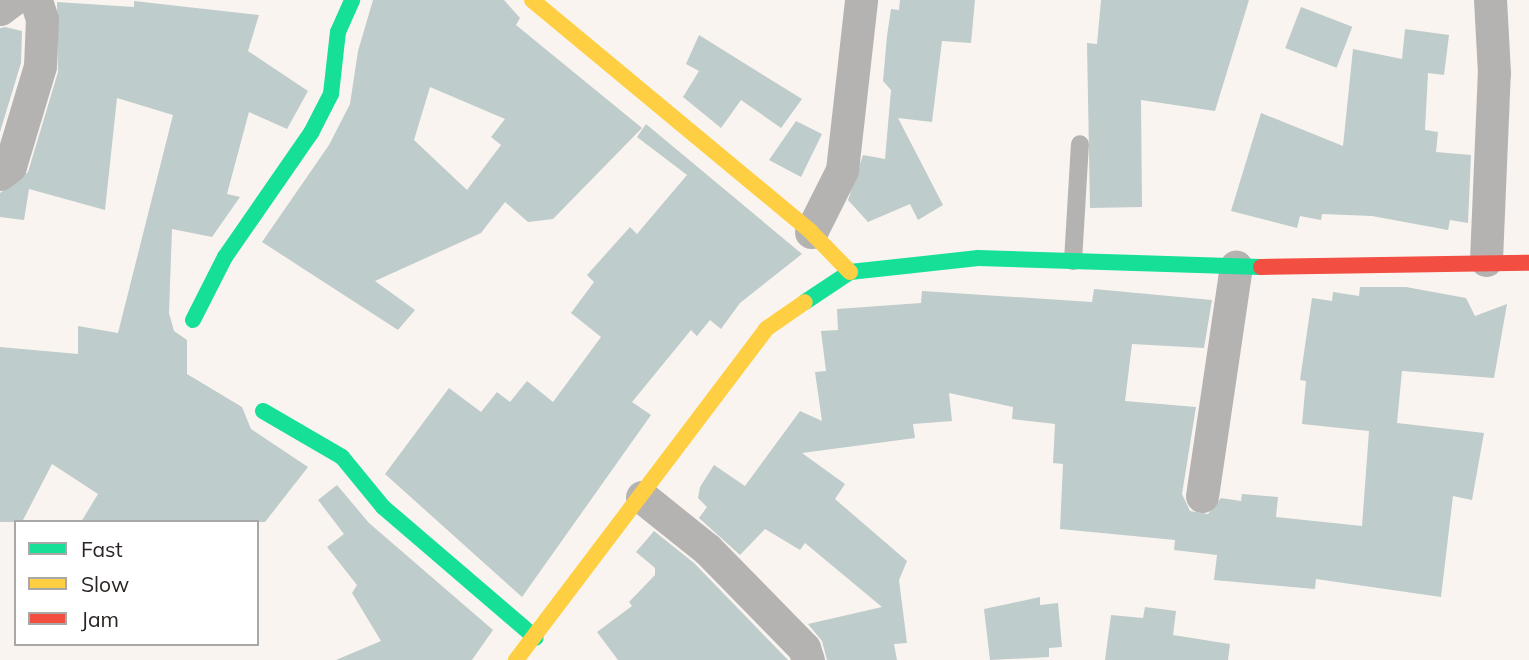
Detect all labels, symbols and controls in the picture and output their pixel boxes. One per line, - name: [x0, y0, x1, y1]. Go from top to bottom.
- legend: [14, 520, 259, 646]
- text: Fast: [81, 536, 123, 562]
- text: Slow: [81, 571, 129, 597]
- text: Jam: [81, 606, 119, 632]

